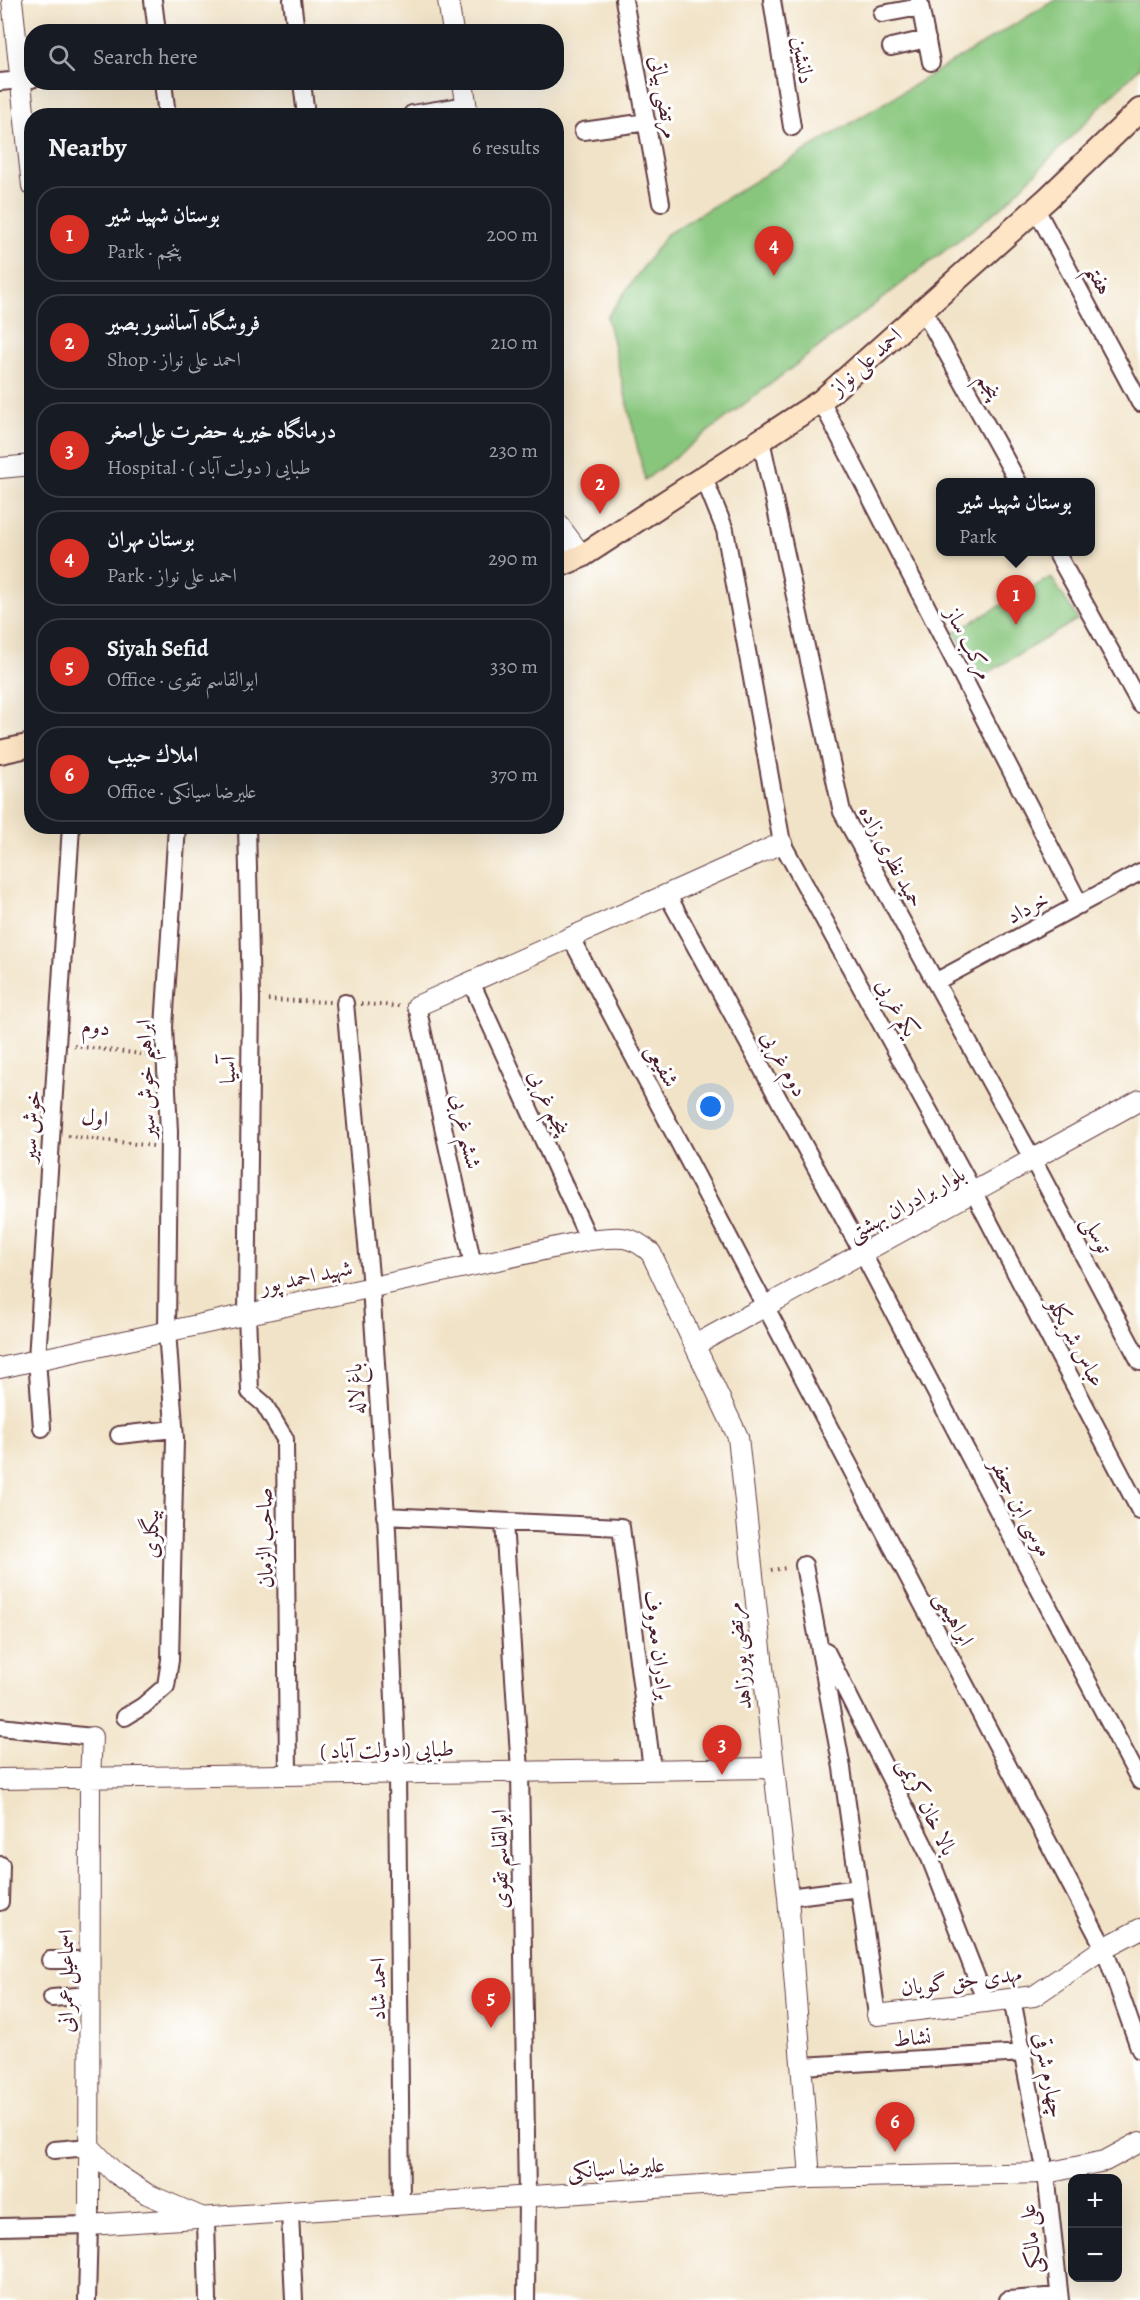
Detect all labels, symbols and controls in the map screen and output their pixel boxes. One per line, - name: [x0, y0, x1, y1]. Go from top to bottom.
- search box: [24, 24, 564, 90]
- street label: دلنشین: [784, 34, 822, 86]
- icon: search: [45, 41, 78, 74]
- text: Search here: [93, 42, 198, 72]
- street label: مرتضی بیاتی: [642, 53, 686, 141]
- text: Nearby: [48, 130, 127, 165]
- text: 6 results: [472, 134, 540, 161]
- text: بوستان شهید شیر: [107, 200, 220, 230]
- text: 1: [66, 221, 73, 248]
- text: 200 m: [487, 221, 538, 248]
- pin: 4: [754, 226, 794, 276]
- text: Park · پنجم: [107, 238, 180, 265]
- street label: هفتم: [1073, 259, 1120, 303]
- text: فروشگاه آسانسور بصیر: [107, 308, 260, 338]
- street label: احمد علی نواز: [821, 321, 909, 405]
- text: 2: [65, 329, 74, 356]
- text: 210 m: [490, 329, 538, 356]
- text: Shop · احمد علی نواز: [107, 346, 241, 373]
- street label: پنجم: [965, 368, 1009, 409]
- text: درمانگاه خیریه حضرت علی‌اصغر: [107, 416, 337, 446]
- text: 3: [65, 437, 74, 464]
- text: 230 m: [489, 437, 538, 464]
- text: Hospital · طبایی ( دولت آباد ): [107, 454, 311, 481]
- pin: 2: [580, 464, 620, 514]
- popup: [936, 478, 1095, 556]
- text: بوستان شهید شیر: [959, 487, 1072, 517]
- text: Park: [959, 523, 997, 550]
- text: بوستان مهران: [107, 524, 195, 554]
- text: 4: [65, 545, 74, 572]
- text: 290 m: [488, 545, 538, 572]
- text: Park · احمد علی نواز: [107, 562, 237, 589]
- pin: 1: [996, 576, 1036, 625]
- street label: مرکب ساز: [937, 600, 1000, 685]
- text: Siyah Sefid: [107, 634, 209, 664]
- text: 5: [65, 653, 74, 680]
- text: 330 m: [490, 653, 538, 680]
- text: Office · ابوالقاسم تقوی: [107, 666, 258, 693]
- text: املاك حبيب: [107, 740, 198, 770]
- text: 6: [65, 761, 74, 788]
- text: 370 m: [490, 761, 538, 788]
- text: Office · علیرضا سیانکی: [107, 778, 257, 805]
- street label: حمید نظری زاده: [851, 800, 931, 913]
- street label: خرداد: [1001, 884, 1054, 931]
- street label: یکم غربی: [864, 973, 926, 1046]
- street label: دوم: [80, 1011, 112, 1047]
- street label: ابراهیم خوش سیر: [129, 1019, 169, 1141]
- street label: دوم غربی: [750, 1025, 815, 1104]
- street label: شفیعی: [638, 1038, 686, 1093]
- street label: آسیا: [213, 1054, 243, 1084]
- street label: پنجم غربی: [516, 1064, 578, 1144]
- street label: خوش سیر: [13, 1089, 48, 1165]
- street label: ششم غربی: [438, 1091, 489, 1173]
- your location: [696, 1092, 725, 1121]
- street label: اول: [80, 1102, 110, 1134]
- street label: بلوار برادران بهشتی: [842, 1159, 971, 1249]
- street label: توسلی: [1074, 1210, 1120, 1260]
- street label: شهید احمد پور: [255, 1253, 355, 1303]
- street label: عباس شریکلو: [1039, 1291, 1112, 1392]
- street label: باغ لاله: [339, 1362, 376, 1416]
- street label: موسی ابن جعفر: [982, 1451, 1060, 1562]
- street label: صاحب الزمان: [249, 1487, 281, 1589]
- street label: بیگلری: [136, 1509, 166, 1559]
- street label: ابراهیمی: [927, 1586, 981, 1651]
- street label: برادران معروف: [636, 1589, 680, 1702]
- street label: مرتضی پورزاهد: [718, 1600, 761, 1711]
- pin: 3: [702, 1726, 742, 1775]
- street label: طبایی ( دولت آباد ): [320, 1734, 454, 1766]
- street label: بالا خان کریمی: [890, 1752, 964, 1861]
- street label: ابوالقاسم تقوی: [484, 1809, 522, 1909]
- street label: اسماعیل عمرانی: [51, 1929, 81, 2033]
- street label: احمد شاد: [363, 1958, 393, 2021]
- street label: مهدی حق گویان: [899, 1959, 1023, 2003]
- pin: 5: [472, 1978, 510, 2028]
- street label: نشاط: [892, 2022, 932, 2054]
- street label: چهارم شرقی: [1022, 2030, 1072, 2121]
- pin: 6: [876, 2102, 914, 2152]
- street label: علیرضا سیانکی: [566, 2150, 666, 2186]
- map controls: [1068, 2174, 1122, 2282]
- button: +: [1068, 2174, 1122, 2228]
- street label: علی مالکی: [1012, 2202, 1051, 2275]
- button: −: [1068, 2228, 1122, 2282]

